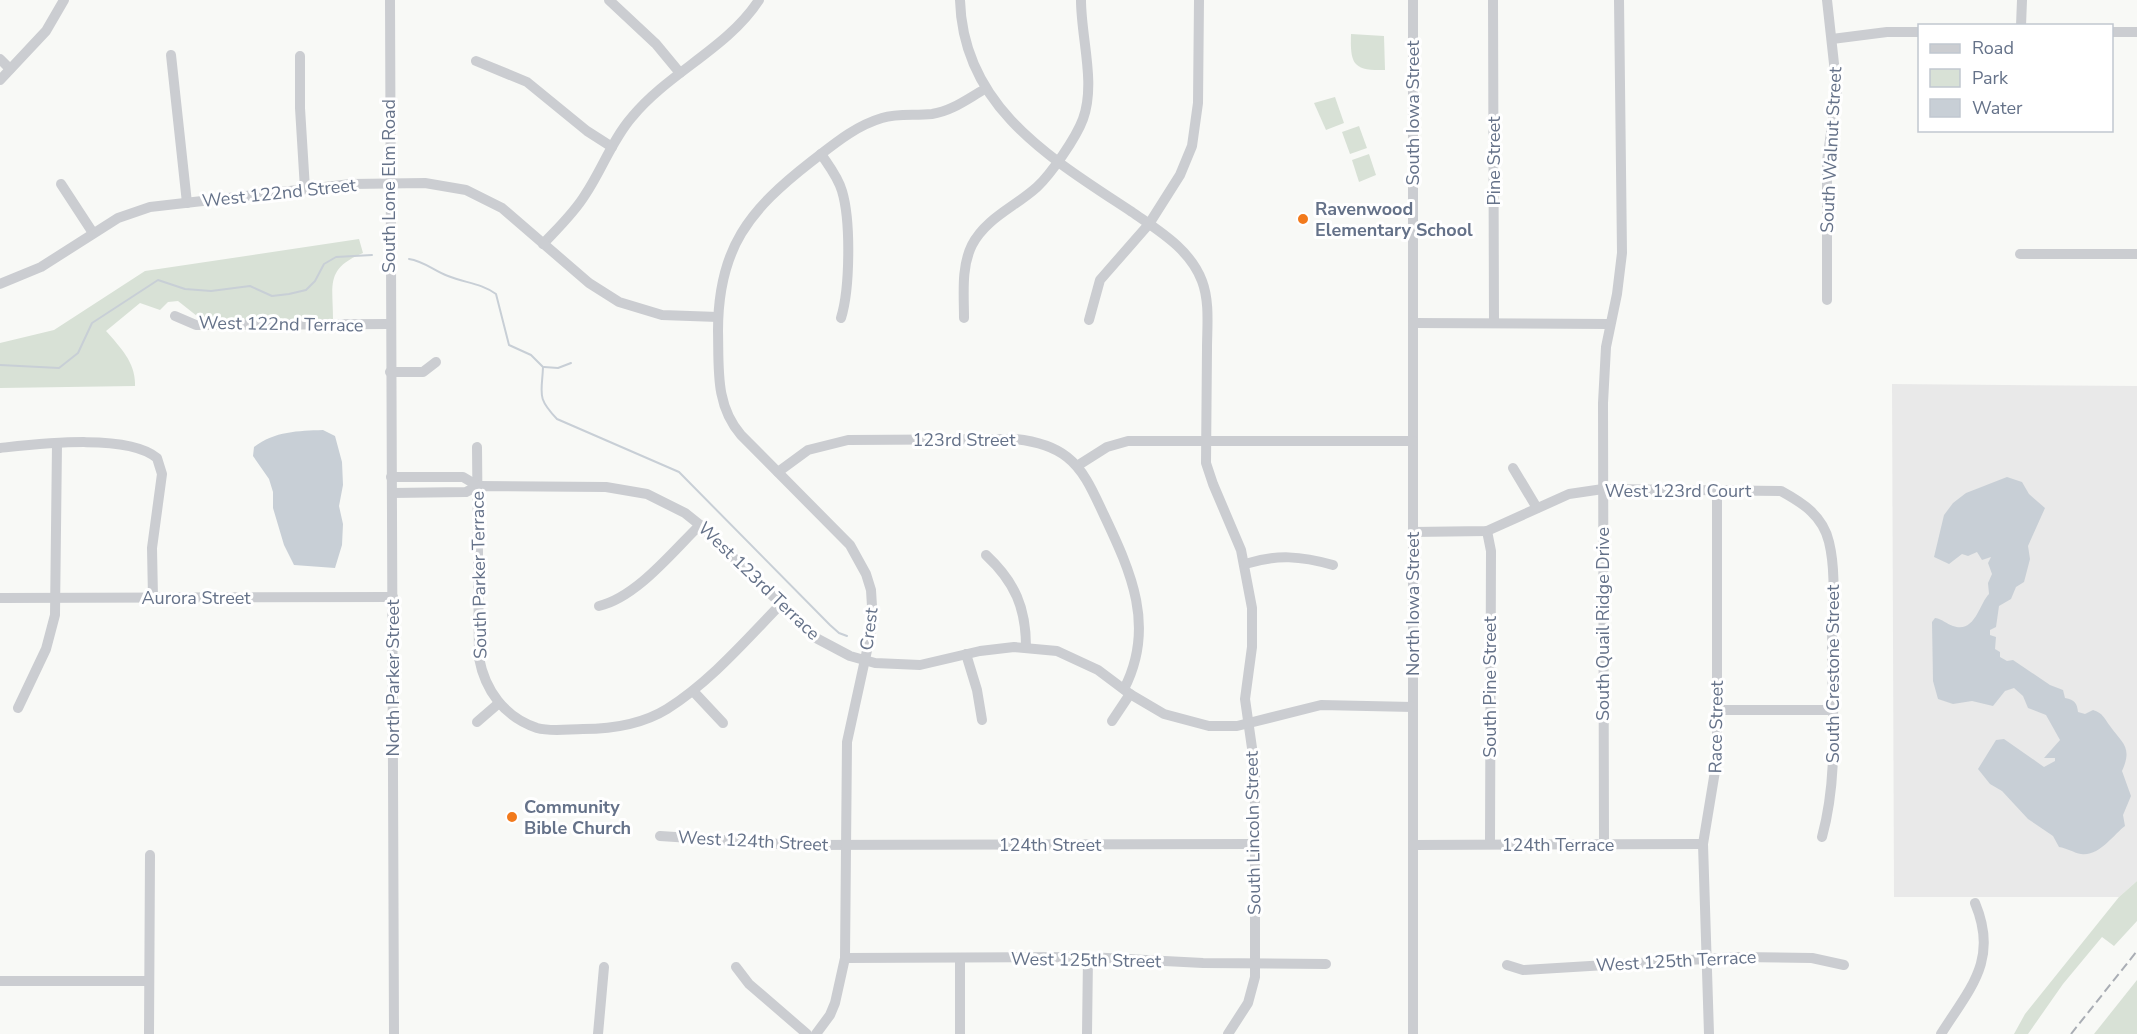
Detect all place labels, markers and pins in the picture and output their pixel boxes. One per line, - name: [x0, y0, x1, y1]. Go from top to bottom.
- place label: Ravenwood Elementary School: [1315, 197, 1473, 242]
- marker: Ravenwood Elementary School: [1296, 212, 1310, 226]
- place label: Community Bible Church: [524, 795, 631, 840]
- marker: Community Bible Church: [505, 810, 519, 824]

